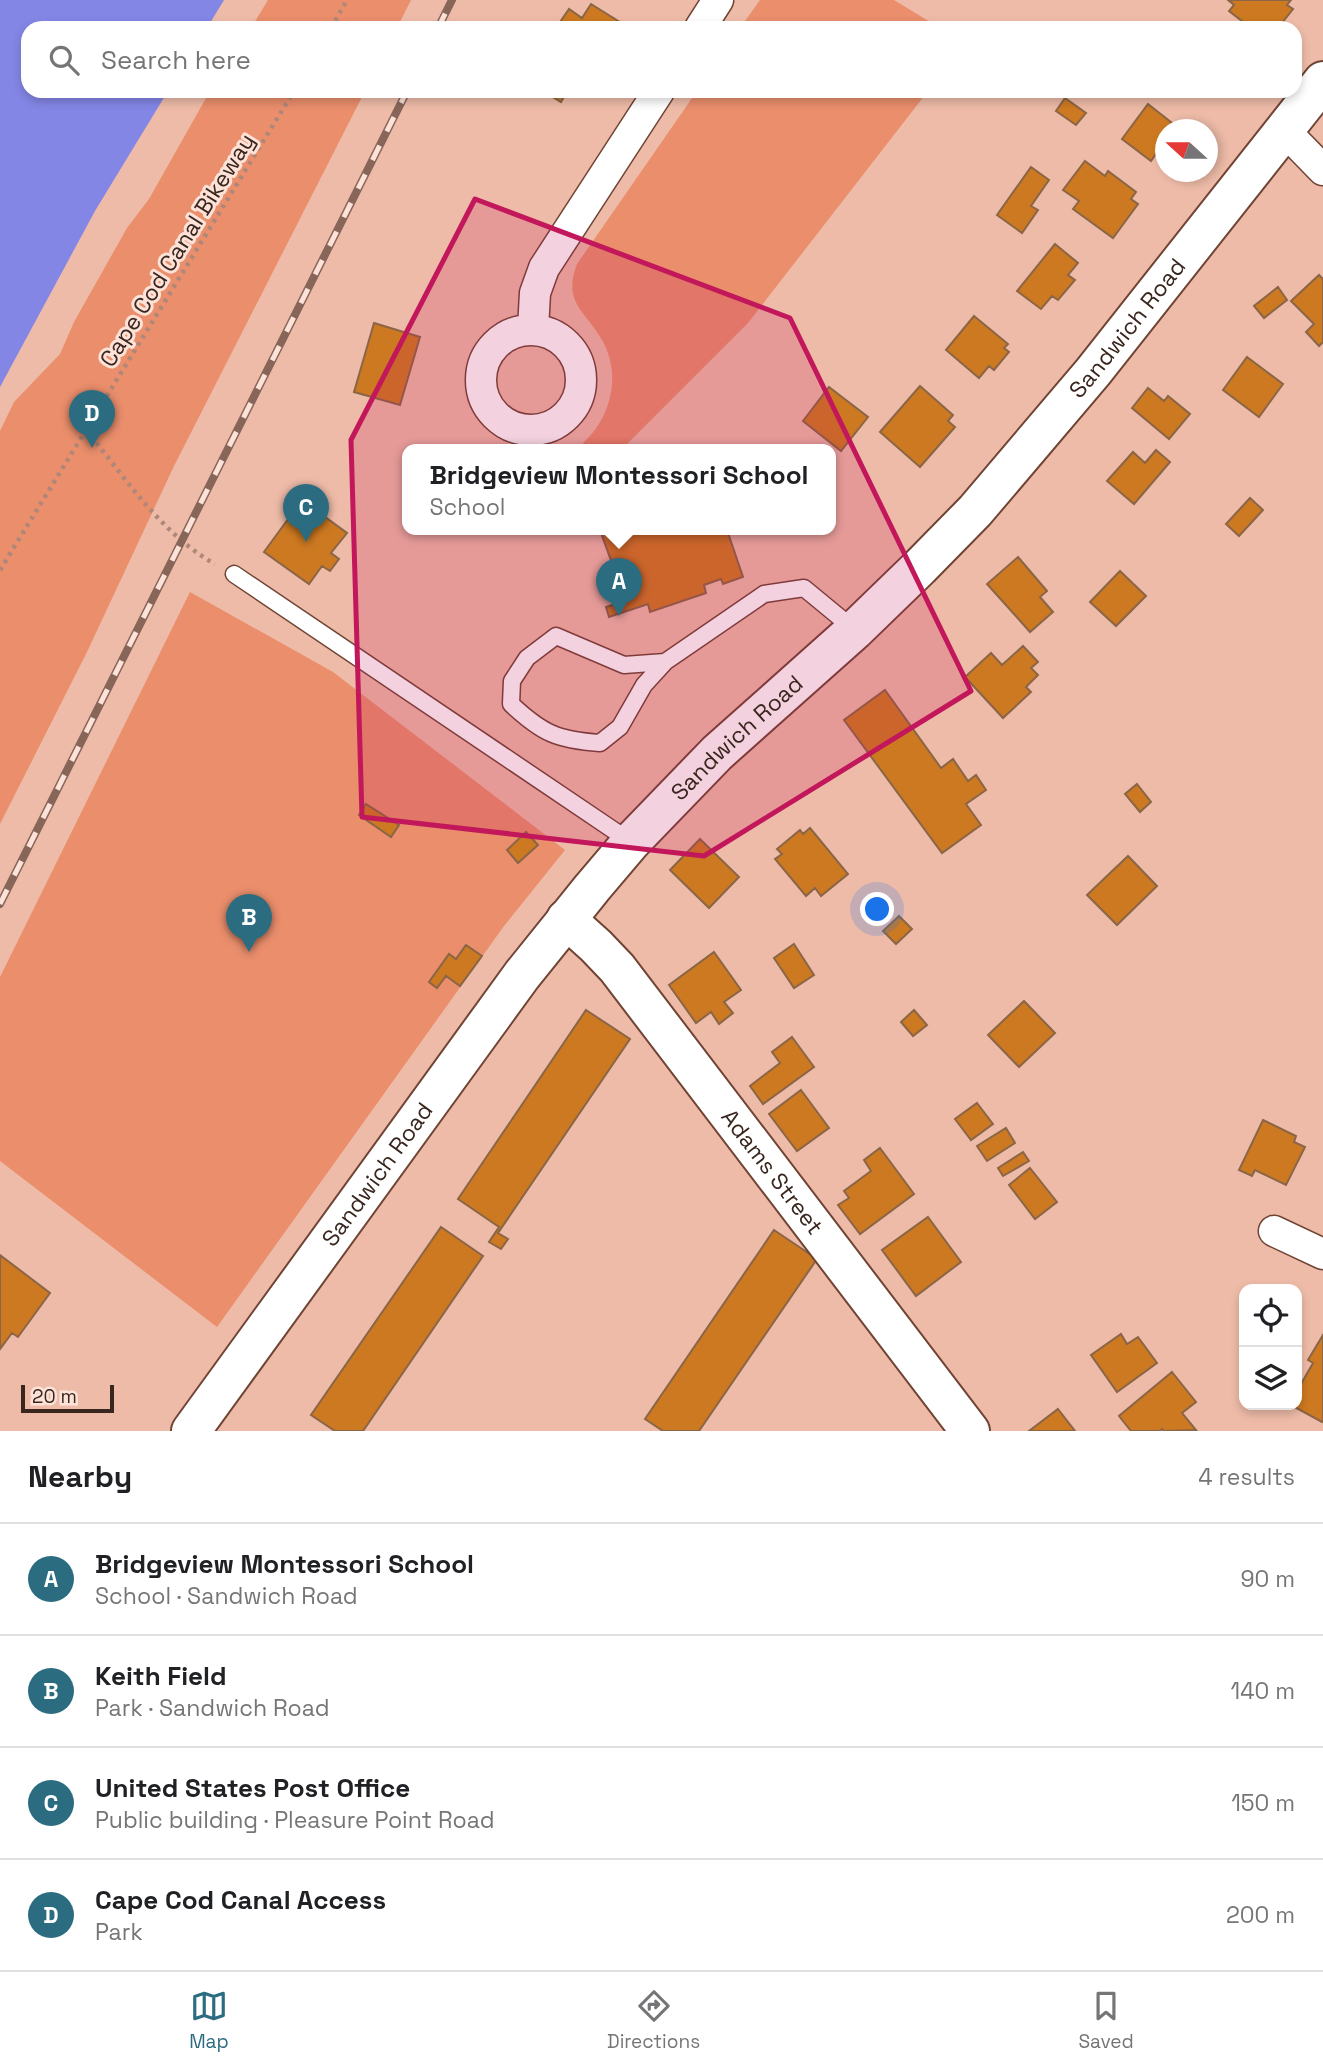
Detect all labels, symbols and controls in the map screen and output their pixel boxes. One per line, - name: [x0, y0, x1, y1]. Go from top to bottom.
- search box: [21, 21, 1302, 98]
- icon: search: [45, 41, 83, 79]
- text: Search here: [101, 43, 251, 77]
- north arrow: [1155, 119, 1218, 182]
- street label: Cape Cod Canal Bikeway: [93, 128, 261, 372]
- street label: Sandwich Road: [1062, 252, 1192, 404]
- pin: D: [69, 390, 115, 448]
- popup: [402, 444, 836, 535]
- text: Bridgeview Montessori School: [429, 458, 809, 492]
- pin: C: [283, 484, 329, 542]
- text: School: [429, 492, 506, 522]
- pin: A: [596, 558, 642, 616]
- street label: Sandwich Road: [664, 669, 809, 807]
- your location: [860, 892, 894, 926]
- pin: B: [226, 894, 272, 952]
- street label: Sandwich Road: [315, 1097, 439, 1252]
- street label: Adams Street: [715, 1103, 830, 1241]
- map controls: [1239, 1284, 1302, 1410]
- button: locate: [1239, 1284, 1302, 1347]
- button: layers: [1239, 1347, 1302, 1410]
- scale bar: [21, 1382, 114, 1414]
- text: 20 m: [32, 1384, 77, 1409]
- text: Nearby: [28, 1457, 132, 1496]
- text: 4 results: [1198, 1462, 1295, 1492]
- text: Bridgeview Montessori School: [95, 1547, 474, 1581]
- text: A: [44, 1564, 58, 1594]
- text: 90 m: [1240, 1564, 1295, 1594]
- text: School · Sandwich Road: [95, 1581, 358, 1611]
- text: Keith Field: [95, 1659, 227, 1693]
- text: B: [43, 1676, 59, 1706]
- text: 140 m: [1231, 1676, 1295, 1706]
- text: Park · Sandwich Road: [95, 1693, 329, 1723]
- text: United States Post Office: [95, 1771, 410, 1805]
- text: C: [44, 1788, 58, 1818]
- text: 150 m: [1231, 1788, 1295, 1818]
- text: Public building · Pleasure Point Road: [95, 1805, 494, 1835]
- text: Cape Cod Canal Access: [95, 1883, 386, 1917]
- text: D: [43, 1900, 59, 1930]
- text: 200 m: [1226, 1900, 1295, 1930]
- text: Park: [95, 1917, 143, 1947]
- tab: Map: [189, 1987, 229, 2054]
- tab: Directions: [607, 1987, 700, 2054]
- tab: Saved: [1078, 1987, 1134, 2054]

